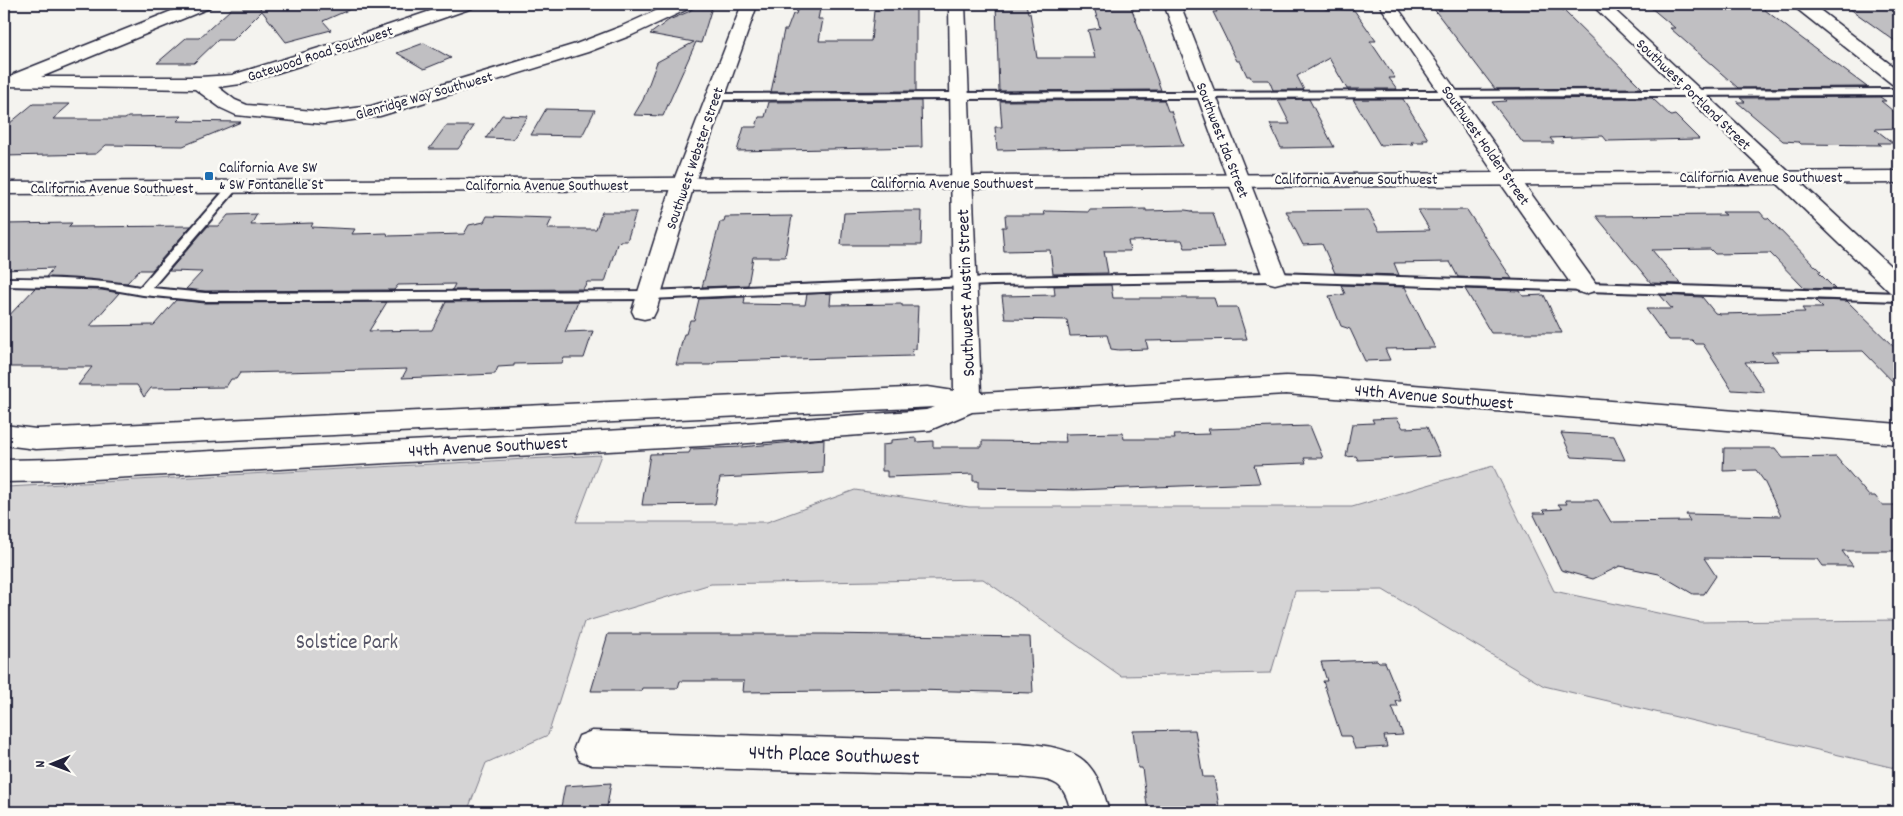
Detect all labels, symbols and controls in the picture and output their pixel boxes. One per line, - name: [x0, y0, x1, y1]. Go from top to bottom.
- street label: Gatewood Road Southwest: [245, 21, 397, 89]
- street label: Southwest Portland Street: [1630, 34, 1756, 157]
- street label: Glenridge Way Southwest: [353, 67, 496, 127]
- street label: Southwest Ida Street: [1189, 80, 1253, 202]
- street label: Southwest Holden Street: [1435, 82, 1534, 211]
- street label: Southwest Webster Street: [661, 84, 731, 233]
- place label: California Ave SW & SW Fontanelle St: [219, 158, 324, 197]
- street label: California Avenue Southwest: [1679, 168, 1843, 190]
- marker: California Ave SW & SW Fontanelle St: [203, 170, 215, 182]
- street label: California Avenue Southwest: [1274, 170, 1438, 192]
- street label: California Avenue Southwest: [870, 174, 1034, 196]
- street label: California Avenue Southwest: [465, 176, 629, 198]
- street label: California Avenue Southwest: [30, 179, 194, 201]
- street label: Southwest Austin Street: [952, 208, 983, 377]
- street label: 44th Avenue Southwest: [1353, 379, 1515, 418]
- street label: 44th Avenue Southwest: [408, 432, 569, 465]
- park label: Solstice Park: [296, 629, 398, 659]
- north arrow: [28, 738, 78, 788]
- street label: 44th Place Southwest: [748, 739, 920, 775]
- text: N: [31, 760, 51, 768]

